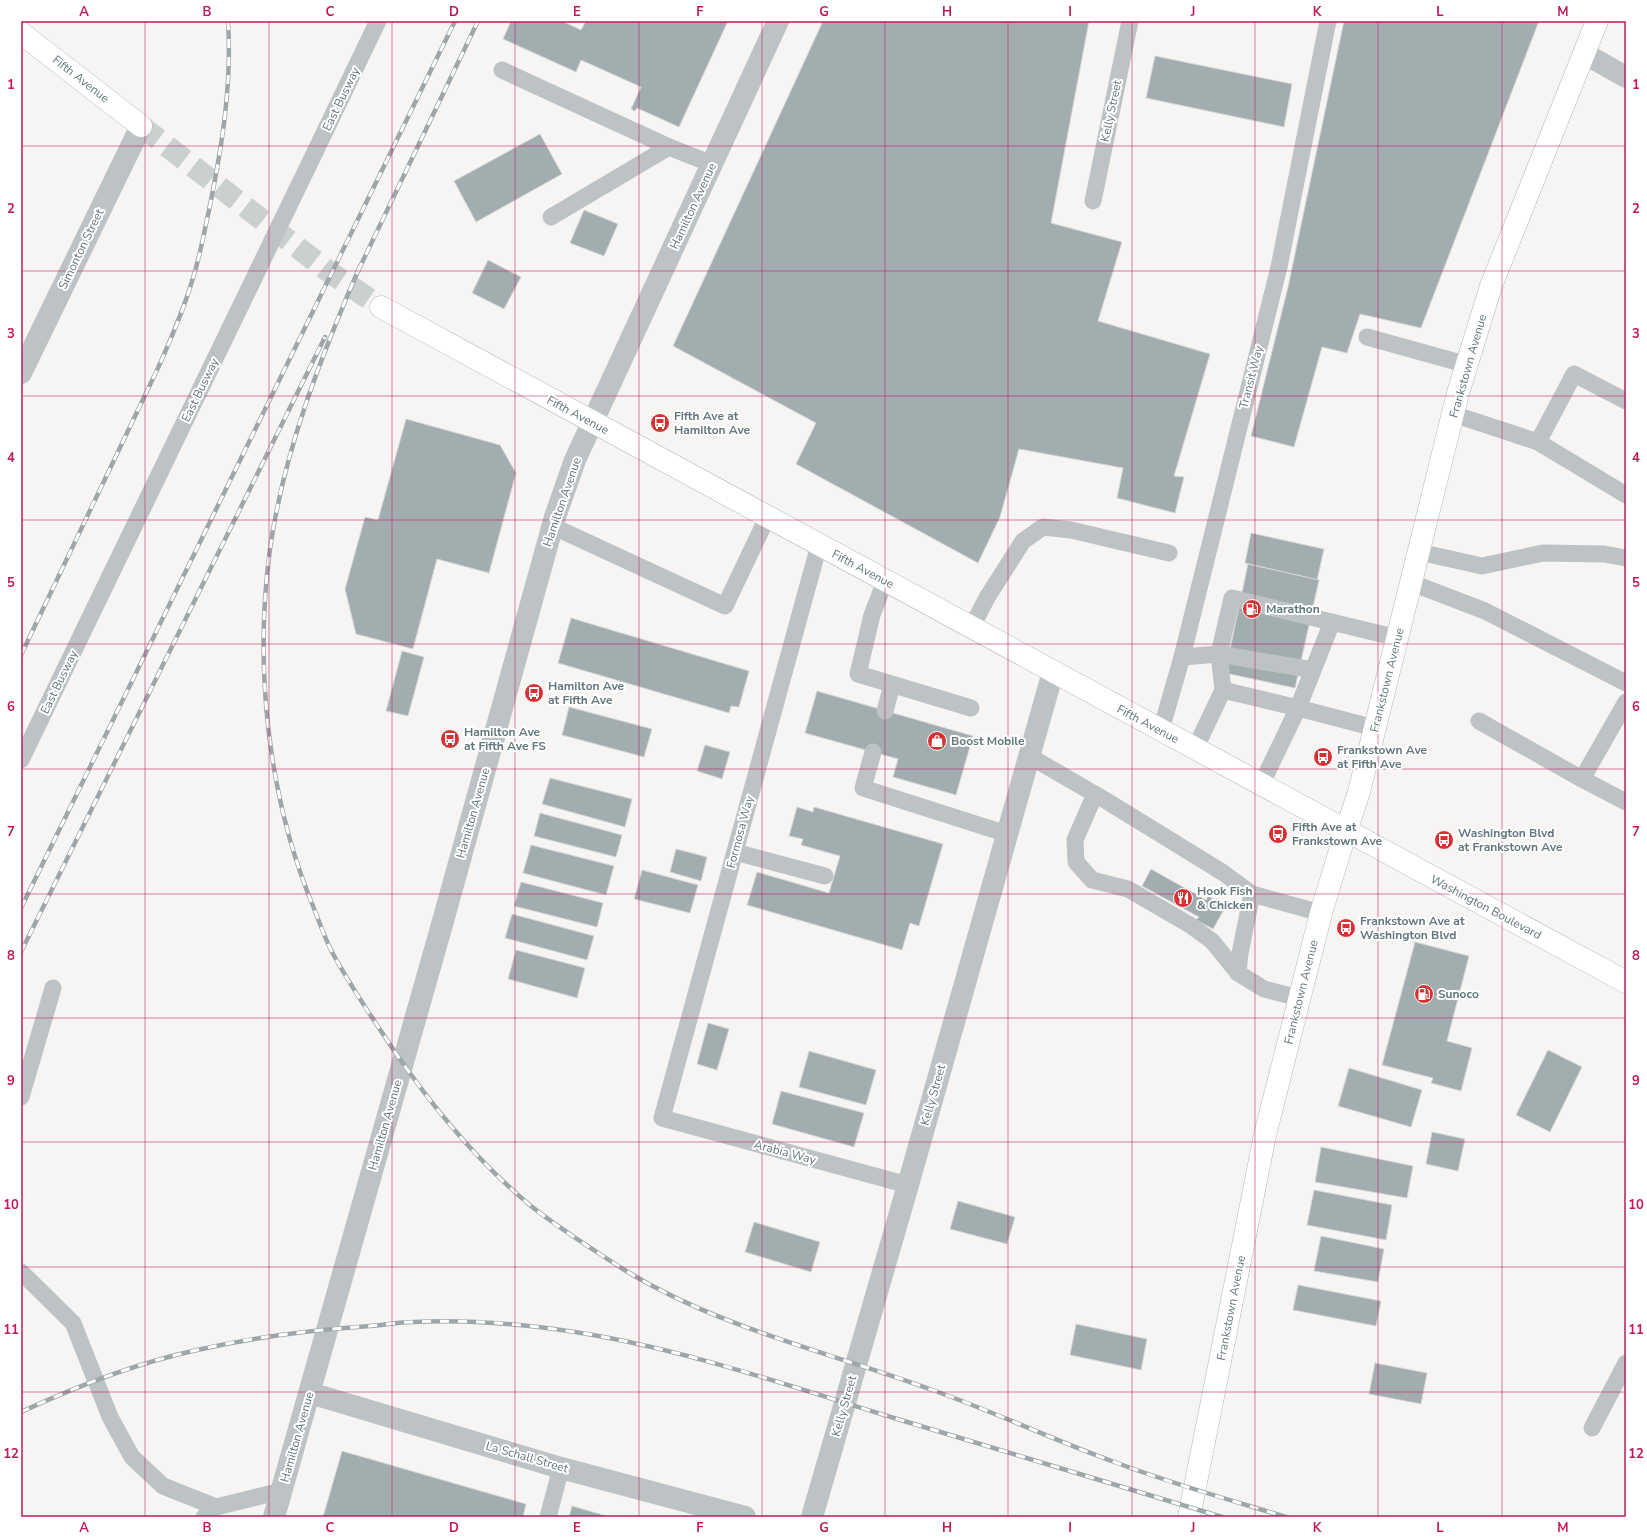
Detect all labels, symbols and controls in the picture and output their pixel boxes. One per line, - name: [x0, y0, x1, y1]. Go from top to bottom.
- text: A: [79, 3, 89, 21]
- text: B: [203, 3, 212, 21]
- text: C: [326, 3, 335, 21]
- text: D: [449, 3, 459, 21]
- text: E: [573, 3, 581, 21]
- text: F: [696, 3, 704, 21]
- text: G: [819, 3, 829, 21]
- text: H: [942, 3, 952, 21]
- text: I: [1068, 3, 1072, 21]
- text: J: [1190, 3, 1195, 21]
- text: K: [1313, 3, 1322, 21]
- text: L: [1436, 3, 1444, 21]
- text: M: [1557, 3, 1569, 21]
- street label: Fifth Avenue: [49, 52, 113, 106]
- street label: East Busway: [319, 64, 364, 134]
- text: 1: [7, 76, 15, 94]
- text: 1: [1632, 76, 1640, 94]
- street label: Kelly Street: [1097, 78, 1126, 143]
- street label: Hamilton Avenue: [666, 160, 720, 252]
- text: 2: [7, 200, 15, 218]
- text: 2: [1632, 200, 1640, 218]
- street label: Simonton Street: [55, 206, 108, 292]
- street label: Frankstown Avenue: [1446, 312, 1490, 420]
- text: 3: [7, 325, 15, 343]
- text: 3: [1632, 325, 1640, 343]
- street label: Transit Way: [1235, 343, 1267, 410]
- street label: East Busway: [178, 355, 223, 425]
- street label: Fifth Avenue: [544, 392, 612, 438]
- place label: Fifth Ave at Hamilton Ave: [674, 408, 751, 438]
- bus stop icon: Fifth Ave at Hamilton Ave: [649, 412, 671, 434]
- text: 4: [7, 449, 15, 467]
- text: 4: [1632, 449, 1640, 467]
- street label: Hamilton Avenue: [539, 455, 585, 549]
- street label: Fifth Avenue: [829, 546, 897, 592]
- text: 5: [7, 574, 15, 592]
- text: 5: [1632, 574, 1640, 592]
- fuel station icon: Marathon: [1241, 598, 1263, 620]
- place label: Marathon: [1266, 601, 1320, 617]
- street label: Frankstown Avenue: [1366, 626, 1408, 734]
- street label: East Busway: [37, 647, 82, 717]
- place label: Hamilton Ave at Fifth Ave: [548, 678, 625, 708]
- bus stop icon: Hamilton Ave at Fifth Ave: [523, 682, 545, 704]
- text: 6: [7, 698, 15, 716]
- text: 6: [1632, 698, 1640, 716]
- street label: Fifth Avenue: [1114, 701, 1182, 747]
- place label: Hamilton Ave at Fifth Ave FS: [464, 724, 546, 754]
- bus stop icon: Hamilton Ave at Fifth Ave FS: [439, 728, 461, 750]
- shop icon: Boost Mobile: [926, 730, 948, 752]
- place label: Boost Mobile: [951, 733, 1025, 749]
- place label: Frankstown Ave at Fifth Ave: [1337, 742, 1428, 772]
- bus stop icon: Frankstown Ave at Fifth Ave: [1312, 746, 1334, 768]
- street label: Hamilton Avenue: [452, 766, 494, 860]
- street label: Formosa Way: [723, 793, 758, 870]
- place label: Fifth Ave at Frankstown Ave: [1292, 819, 1383, 849]
- text: 7: [7, 823, 15, 841]
- bus stop icon: Fifth Ave at Frankstown Ave: [1267, 823, 1289, 845]
- text: 7: [1632, 823, 1640, 841]
- place label: Washington Blvd at Frankstown Ave: [1458, 825, 1563, 855]
- bus stop icon: Washington Blvd at Frankstown Ave: [1433, 829, 1455, 851]
- street label: Washington Boulevard: [1428, 871, 1544, 943]
- place label: Hook Fish & Chicken: [1197, 883, 1253, 913]
- restaurant icon: Hook Fish & Chicken: [1172, 887, 1194, 909]
- place label: Frankstown Ave at Washington Blvd: [1360, 913, 1465, 943]
- bus stop icon: Frankstown Ave at Washington Blvd: [1335, 917, 1357, 939]
- street label: Frankstown Avenue: [1280, 938, 1322, 1046]
- text: 8: [7, 947, 15, 965]
- text: 8: [1632, 947, 1640, 965]
- fuel station icon: Sunoco: [1413, 983, 1435, 1005]
- place label: Sunoco: [1438, 986, 1479, 1002]
- street label: Kelly Street: [917, 1062, 950, 1127]
- text: 9: [7, 1072, 15, 1090]
- text: 9: [1632, 1072, 1640, 1090]
- street label: Hamilton Avenue: [364, 1078, 406, 1172]
- street label: Arabia Way: [752, 1136, 819, 1168]
- text: 10: [3, 1196, 19, 1214]
- text: 10: [1628, 1196, 1644, 1214]
- street label: Frankstown Avenue: [1213, 1254, 1249, 1362]
- text: 11: [3, 1321, 19, 1339]
- text: 11: [1628, 1321, 1644, 1339]
- street label: Kelly Street: [828, 1373, 861, 1438]
- street label: Hamilton Avenue: [276, 1390, 318, 1484]
- street label: La Schall Street: [484, 1438, 571, 1477]
- text: 12: [3, 1445, 19, 1463]
- text: 12: [1628, 1445, 1644, 1463]
- text: A: [79, 1519, 89, 1537]
- text: B: [203, 1519, 212, 1537]
- text: C: [326, 1519, 335, 1537]
- text: D: [449, 1519, 459, 1537]
- text: E: [573, 1519, 581, 1537]
- text: F: [696, 1519, 704, 1537]
- text: G: [819, 1519, 829, 1537]
- text: H: [942, 1519, 952, 1537]
- text: I: [1068, 1519, 1072, 1537]
- text: J: [1190, 1519, 1195, 1537]
- text: K: [1313, 1519, 1322, 1537]
- text: L: [1436, 1519, 1444, 1537]
- text: M: [1557, 1519, 1569, 1537]

